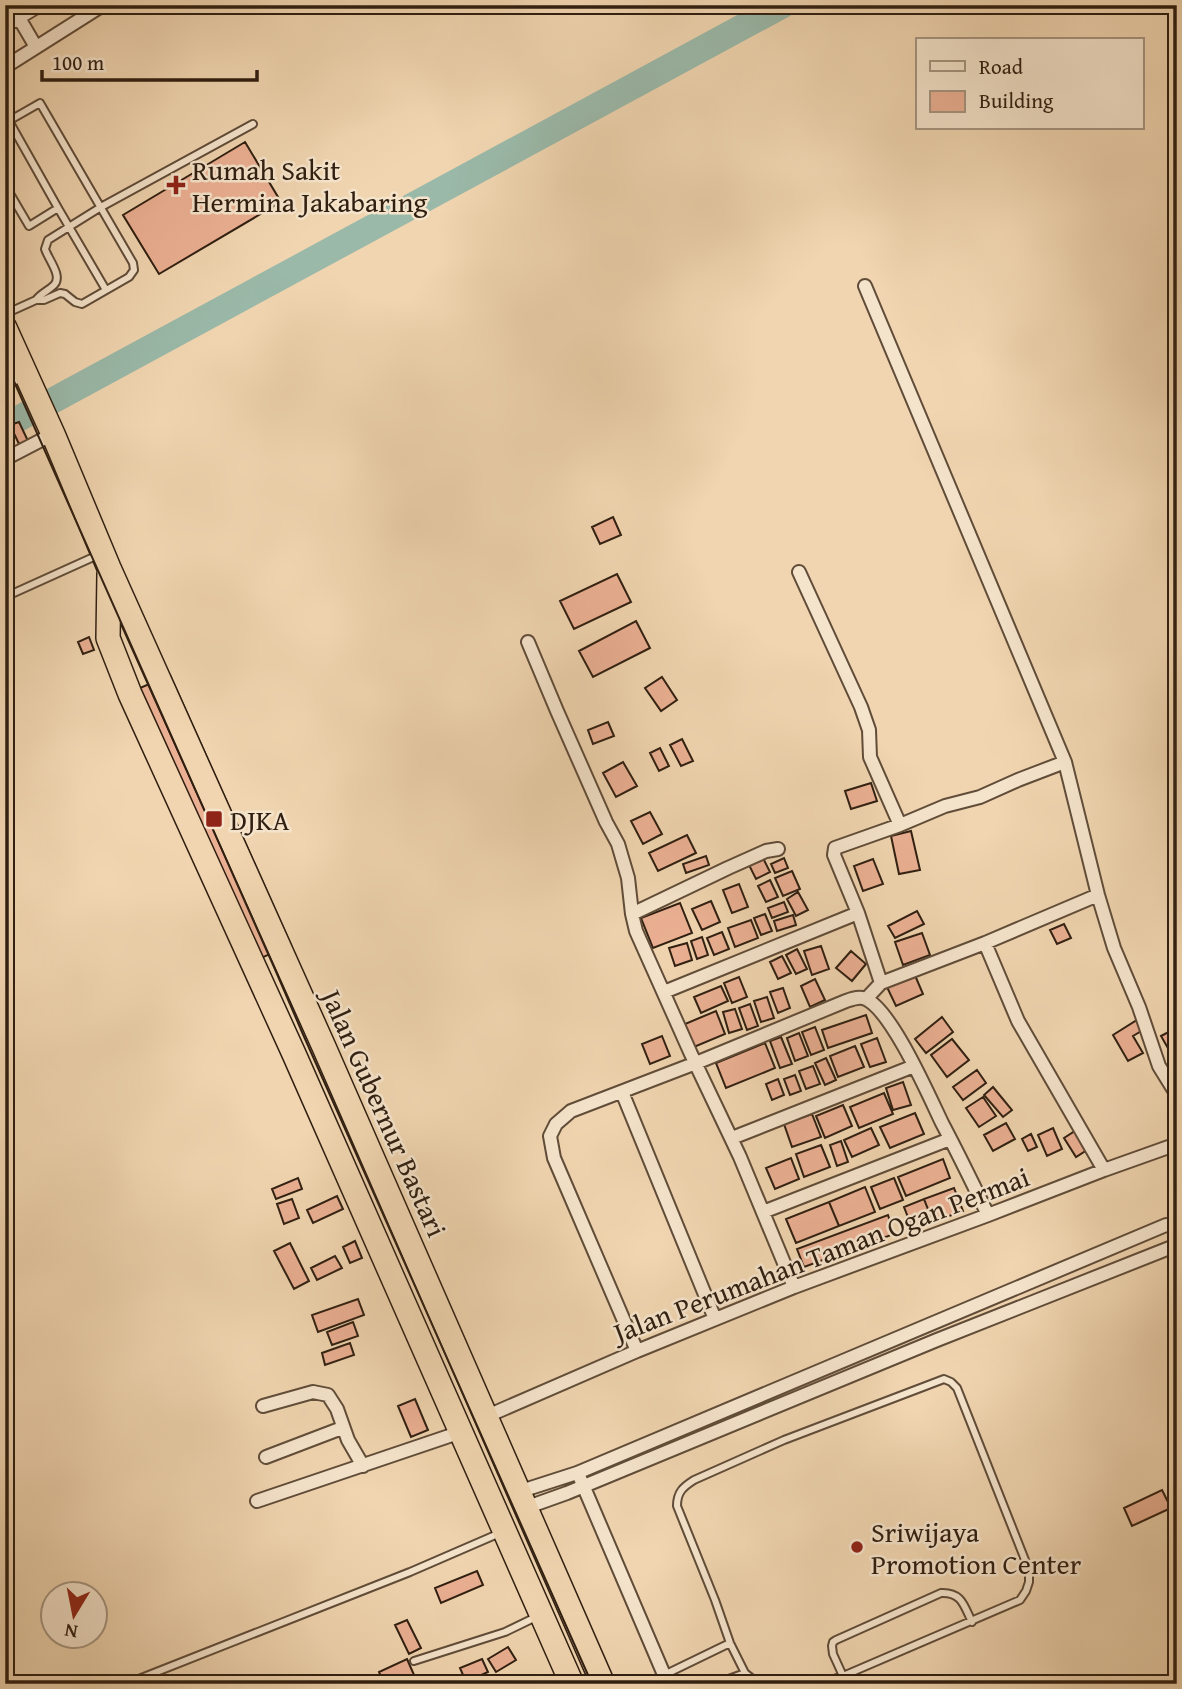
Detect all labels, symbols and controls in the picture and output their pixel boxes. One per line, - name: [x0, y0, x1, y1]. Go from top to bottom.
- scale bar: [42, 38, 257, 82]
- legend: [916, 38, 1144, 130]
- text: 100 m: [52, 47, 104, 78]
- text: Road: [979, 51, 1024, 82]
- text: Building: [979, 85, 1054, 116]
- place label: Rumah Sakit Hermina Jakabaring: [192, 149, 427, 222]
- marker: Rumah Sakit Hermina Jakabaring: [166, 175, 186, 195]
- place label: DJKA: [230, 799, 289, 840]
- marker: DJKA: [204, 809, 224, 829]
- street label: Jalan Gubernur Bastari: [311, 980, 458, 1243]
- street label: Jalan Perumahan Taman Ogan Permai: [604, 1156, 1035, 1353]
- place label: Sriwijaya Promotion Center: [871, 1511, 1082, 1584]
- marker: Sriwijaya Promotion Center: [849, 1539, 865, 1555]
- north arrow: [38, 1580, 108, 1650]
- text: N: [62, 1617, 80, 1647]

